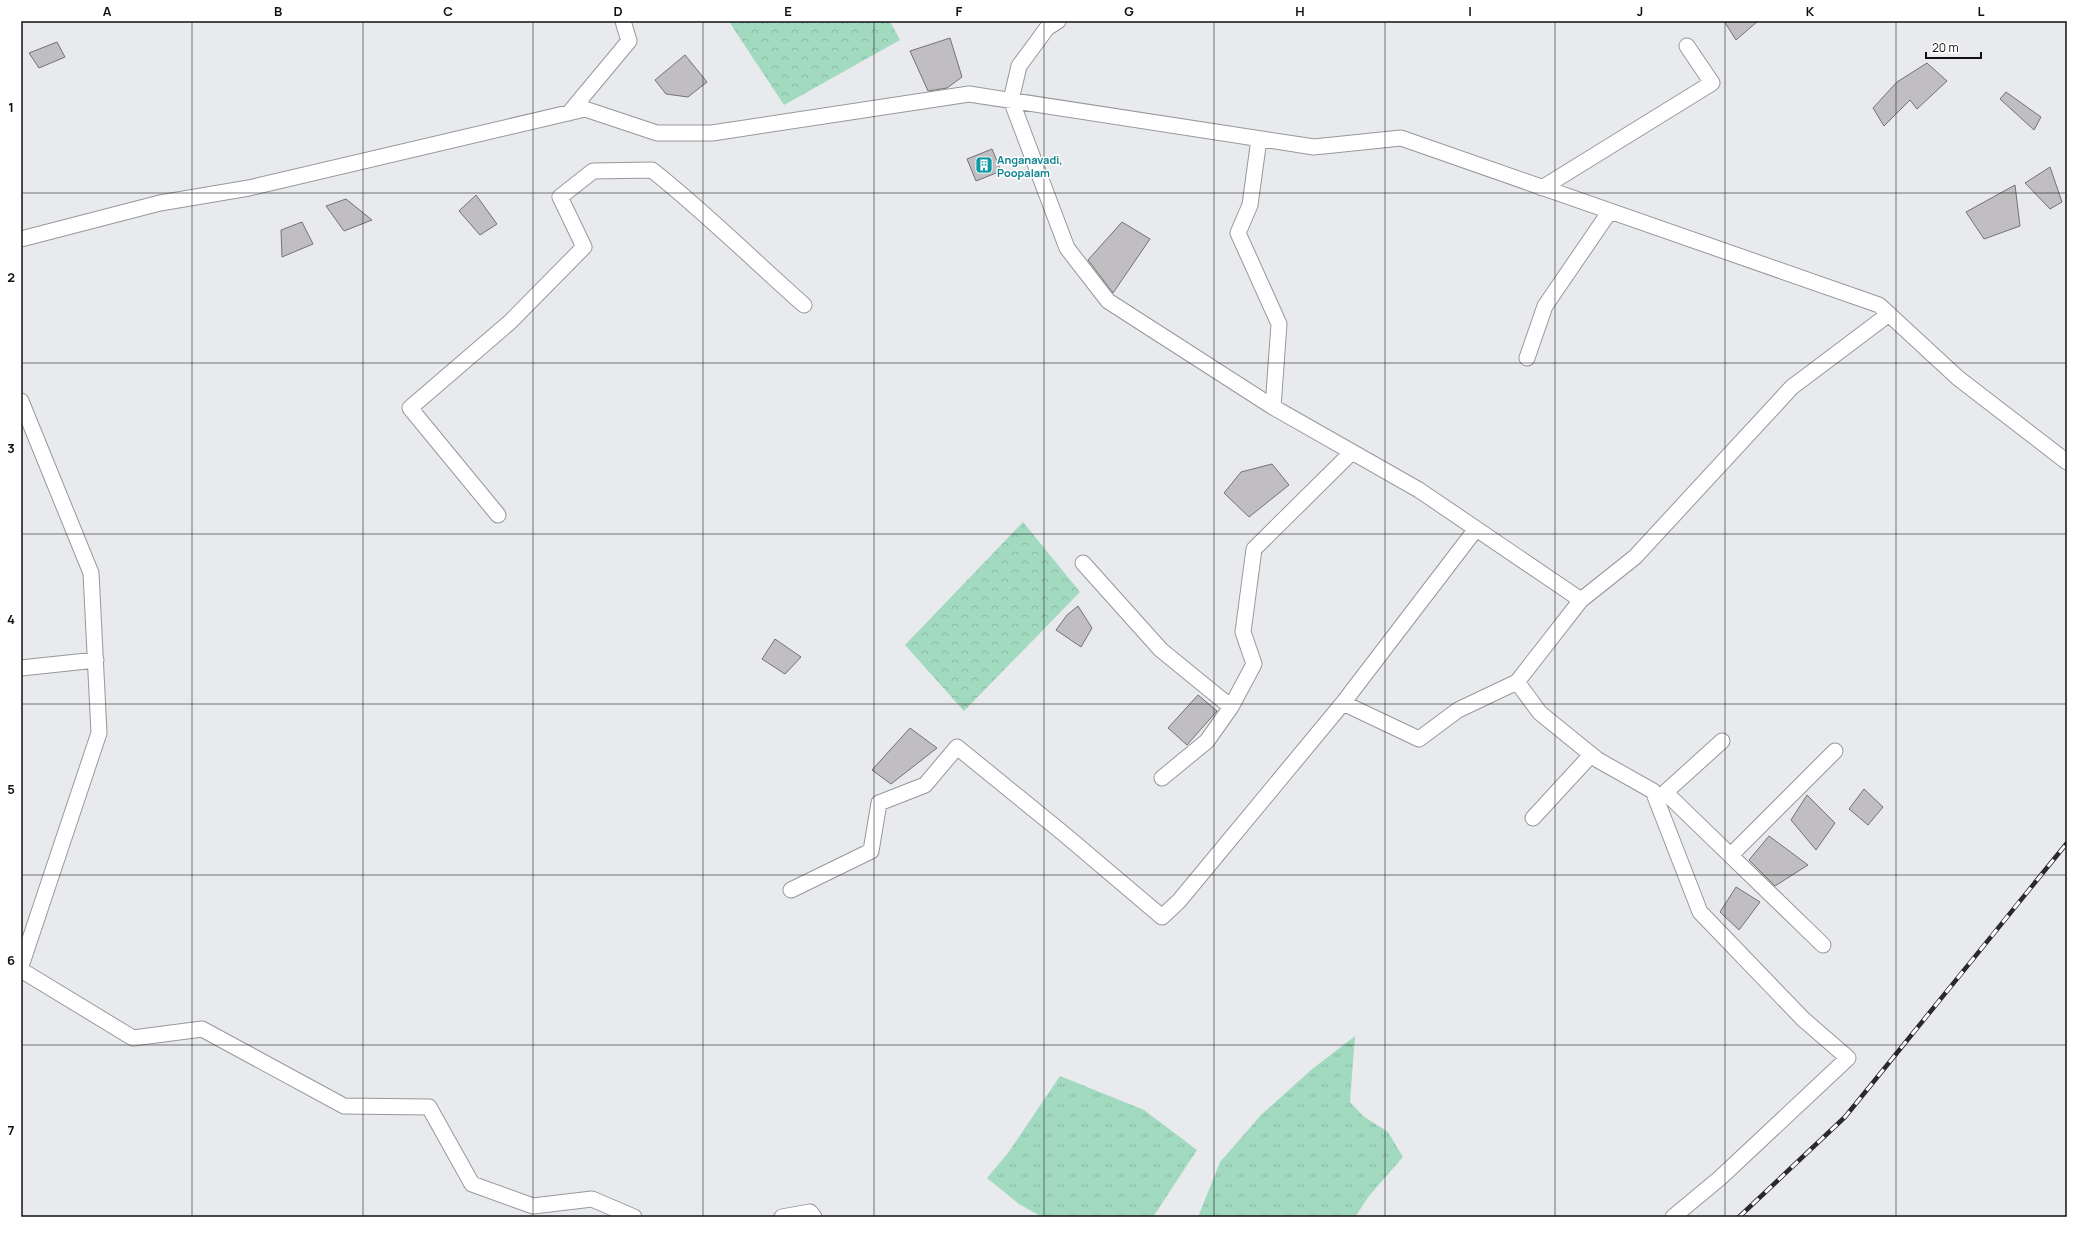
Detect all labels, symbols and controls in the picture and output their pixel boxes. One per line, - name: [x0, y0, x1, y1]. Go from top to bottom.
- text: A: [103, 2, 112, 20]
- text: B: [274, 2, 282, 20]
- text: C: [443, 2, 453, 20]
- text: D: [613, 2, 623, 20]
- text: E: [784, 2, 792, 20]
- text: F: [956, 2, 963, 20]
- text: G: [1124, 2, 1134, 20]
- text: H: [1295, 2, 1305, 20]
- text: I: [1468, 2, 1472, 20]
- text: J: [1637, 2, 1643, 20]
- text: K: [1806, 2, 1815, 20]
- text: L: [1978, 2, 1985, 20]
- scale bar: [1926, 34, 1981, 60]
- text: 20 m: [1932, 39, 1959, 56]
- text: 1: [8, 98, 14, 116]
- place label: Anganavadi, Poopalam: [997, 152, 1063, 180]
- building icon: Anganavadi, Poopalam: [974, 155, 994, 175]
- text: 2: [7, 268, 15, 286]
- text: 3: [7, 439, 15, 457]
- text: 4: [7, 610, 15, 628]
- text: 5: [7, 780, 15, 798]
- text: 6: [7, 951, 15, 969]
- text: 7: [8, 1121, 15, 1139]

